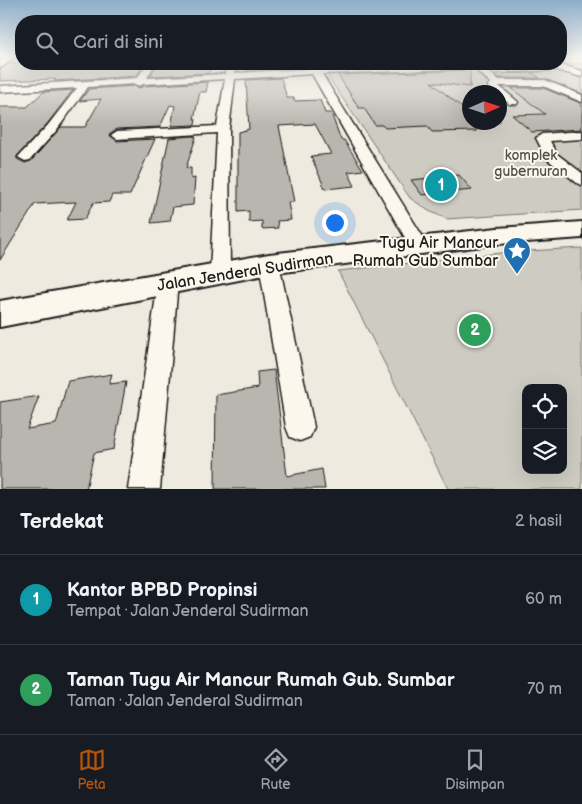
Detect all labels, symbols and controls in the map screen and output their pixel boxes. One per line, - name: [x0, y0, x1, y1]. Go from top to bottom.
- search box: [15, 15, 567, 70]
- icon: search: [33, 29, 61, 57]
- text: Cari di sini: [73, 31, 163, 54]
- north arrow: [462, 85, 507, 130]
- park label: komplek gubernuran: [494, 147, 568, 180]
- pin: 1: [425, 166, 457, 204]
- your location: [322, 210, 348, 236]
- place label: Tugu Air Mancur Rumah Gub Sumbar: [353, 234, 498, 271]
- place icon: Tugu Air Mancur Rumah Gub Sumbar: [502, 236, 532, 275]
- street label: Jalan Jenderal Sudirman: [156, 249, 335, 296]
- pin: 2: [459, 311, 491, 349]
- map controls: [522, 384, 567, 474]
- button: locate: [522, 384, 567, 429]
- button: layers: [522, 429, 567, 474]
- text: Terdekat: [20, 509, 104, 534]
- text: 2 hasil: [515, 512, 562, 531]
- text: Kantor BPBD Propinsi: [67, 579, 257, 602]
- text: 1: [33, 590, 39, 609]
- text: 60 m: [525, 590, 562, 609]
- text: Tempat · Jalan Jenderal Sudirman: [67, 602, 308, 621]
- text: Taman Tugu Air Mancur Rumah Gub. Sumbar: [67, 669, 455, 692]
- text: 2: [31, 680, 41, 699]
- text: 70 m: [527, 680, 562, 699]
- text: Taman · Jalan Jenderal Sudirman: [67, 692, 303, 711]
- tab: Peta: [77, 746, 106, 793]
- tab: Rute: [261, 746, 291, 793]
- tab: Disimpan: [445, 746, 505, 793]

